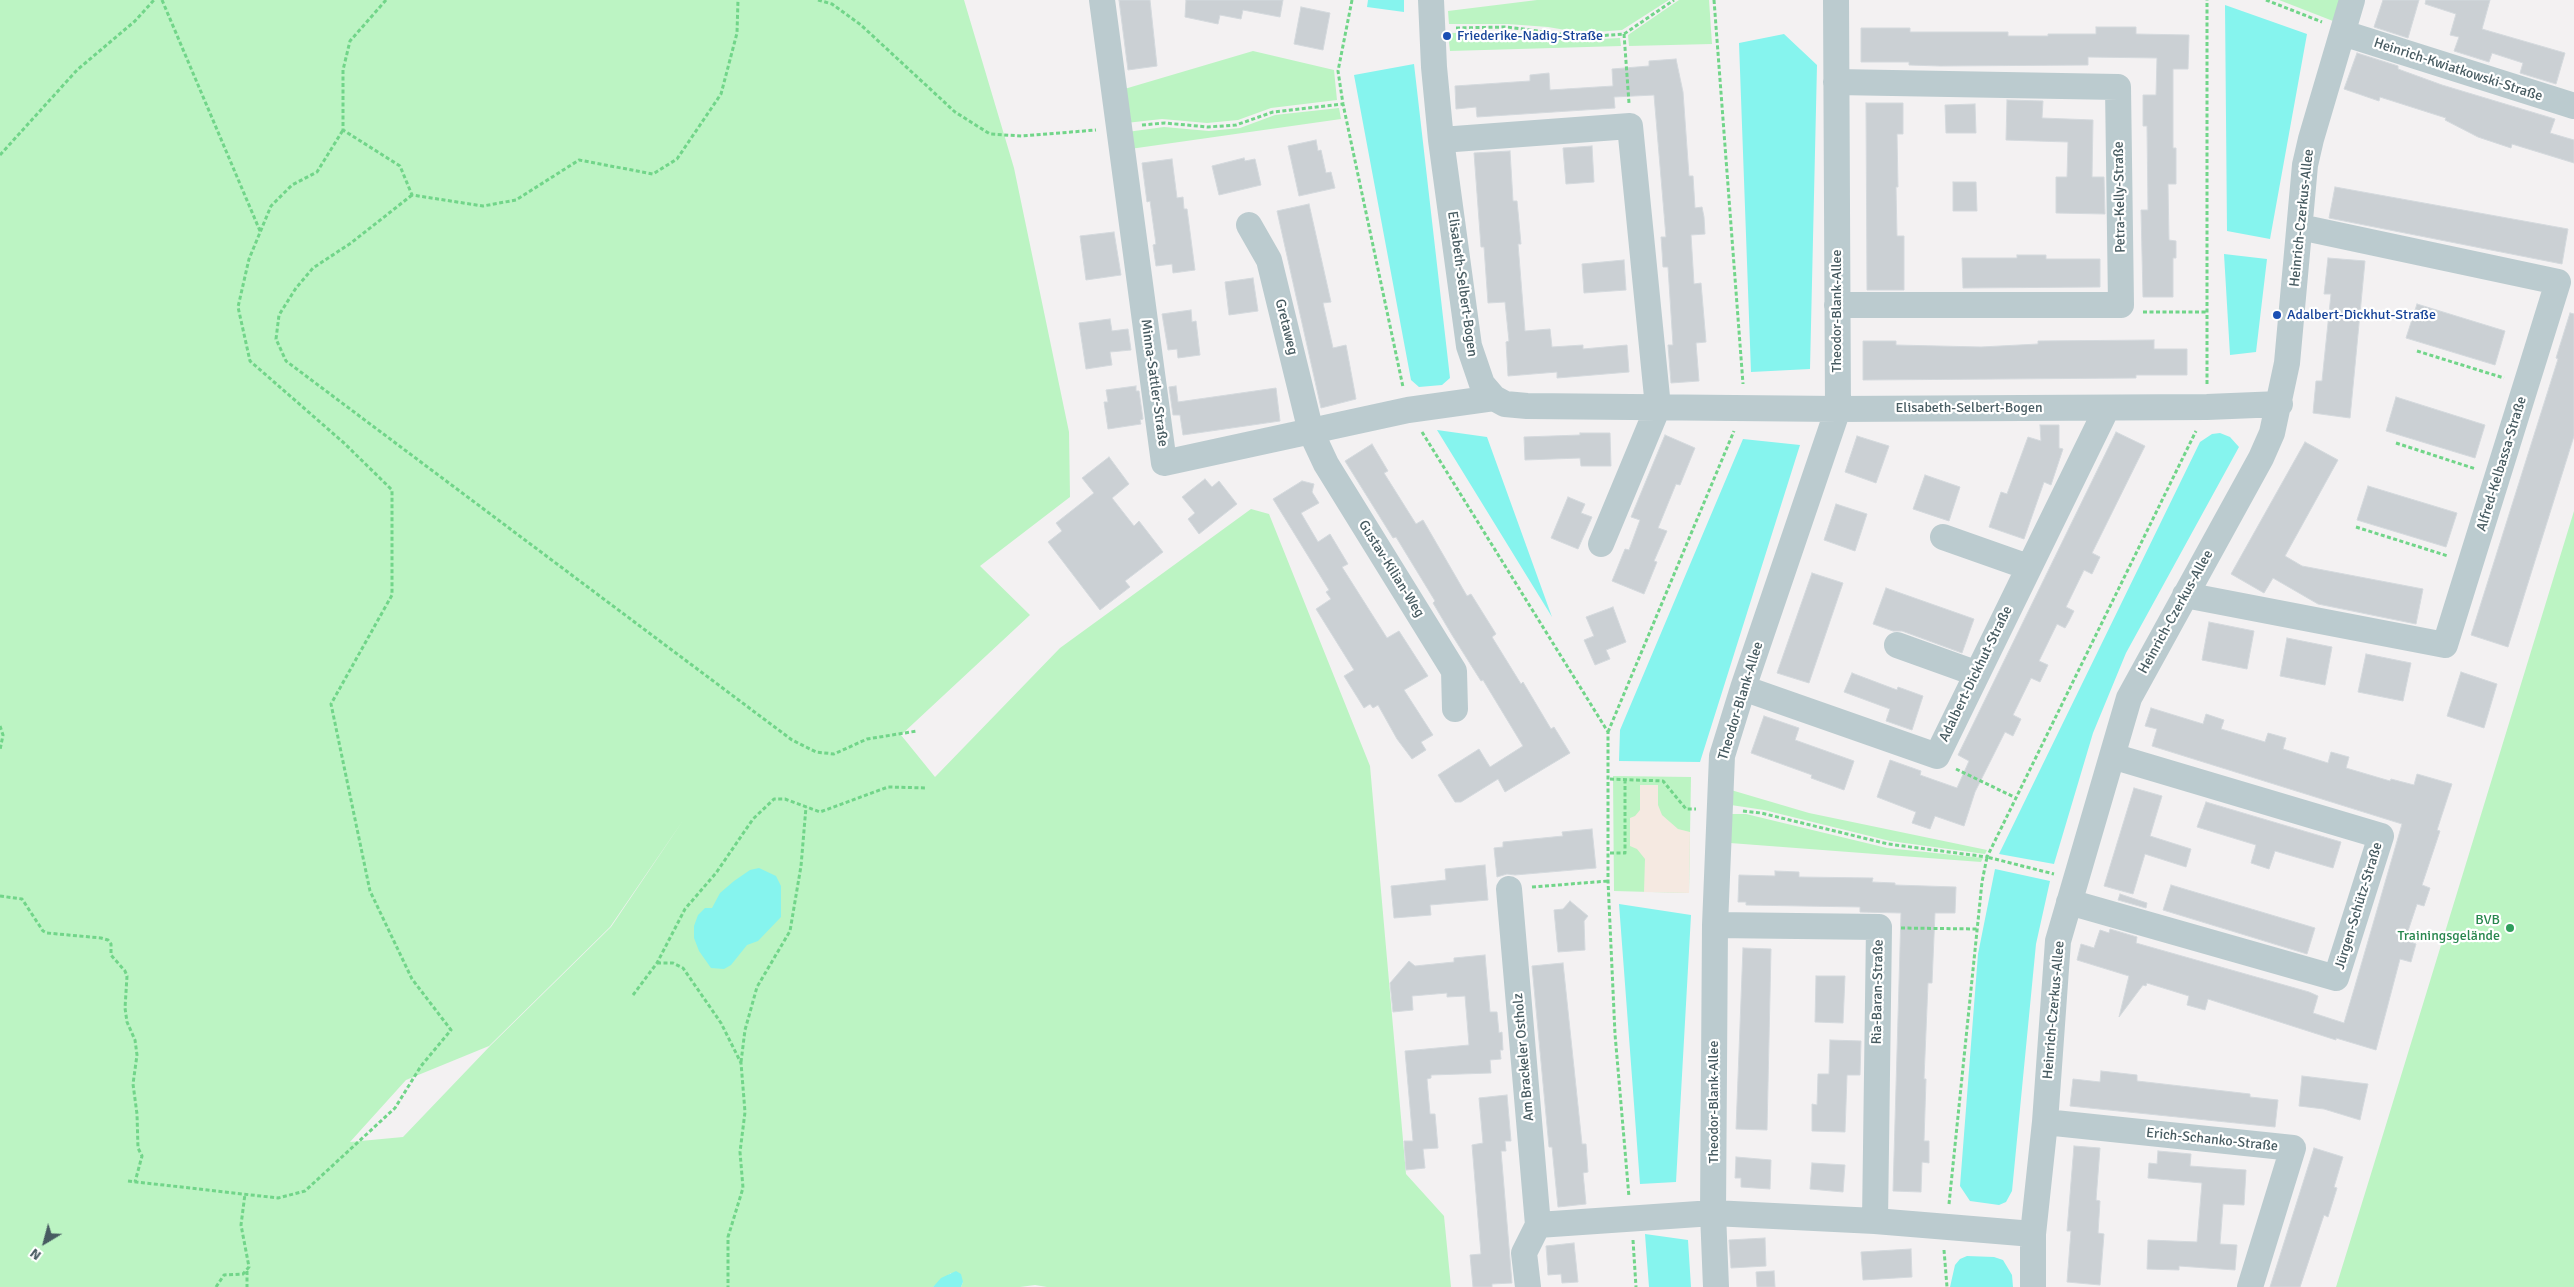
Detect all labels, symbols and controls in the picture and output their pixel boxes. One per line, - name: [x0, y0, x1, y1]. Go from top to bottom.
- place label: Friederike-Nadig-Straße: [1457, 28, 1603, 44]
- marker: Friederike-Nadig-Straße: [1441, 30, 1453, 42]
- street label: Heinrich-Kwiatkowski-Straße: [2371, 35, 2545, 105]
- street label: Petra-Kelly-Straße: [2111, 141, 2129, 253]
- street label: Heinrich-Czerkus-Allee: [2286, 148, 2318, 288]
- street label: Elisabeth-Selbert-Bogen: [1443, 210, 1481, 358]
- street label: Theodor-Blank-Allee: [1829, 250, 1845, 372]
- street label: Gretaweg: [1271, 297, 1301, 357]
- place label: Adalbert-Dickhut-Straße: [2287, 307, 2436, 323]
- marker: Adalbert-Dickhut-Straße: [2271, 309, 2283, 321]
- street label: Minna-Sattler-Straße: [1137, 318, 1171, 448]
- street label: Alfred-Kelbassa-Straße: [2473, 395, 2531, 533]
- street label: Elisabeth-Selbert-Bogen: [1895, 400, 2043, 416]
- street label: Gustav-Kilian-Weg: [1354, 517, 1428, 621]
- street label: Heinrich-Czerkus-Allee: [2135, 547, 2217, 677]
- street label: Adalbert-Dickhut-Straße: [1936, 603, 2016, 745]
- street label: Theodor-Blank-Allee: [1715, 640, 1767, 762]
- street label: Jürgen-Schütz-Straße: [2332, 840, 2386, 972]
- place label: BVB Trainingsgelände: [2398, 912, 2500, 944]
- marker: BVB Trainingsgelände: [2504, 922, 2516, 934]
- street label: Ria-Baran-Straße: [1869, 939, 1887, 1045]
- street label: Heinrich-Czerkus-Allee: [2040, 940, 2068, 1080]
- street label: Am Brackeler Ostholz: [1510, 992, 1538, 1122]
- street label: Theodor-Blank-Allee: [1706, 1041, 1722, 1163]
- street label: Erich-Schanko-Straße: [2145, 1125, 2279, 1155]
- north arrow: [20, 1217, 70, 1267]
- text: N: [27, 1245, 45, 1264]

